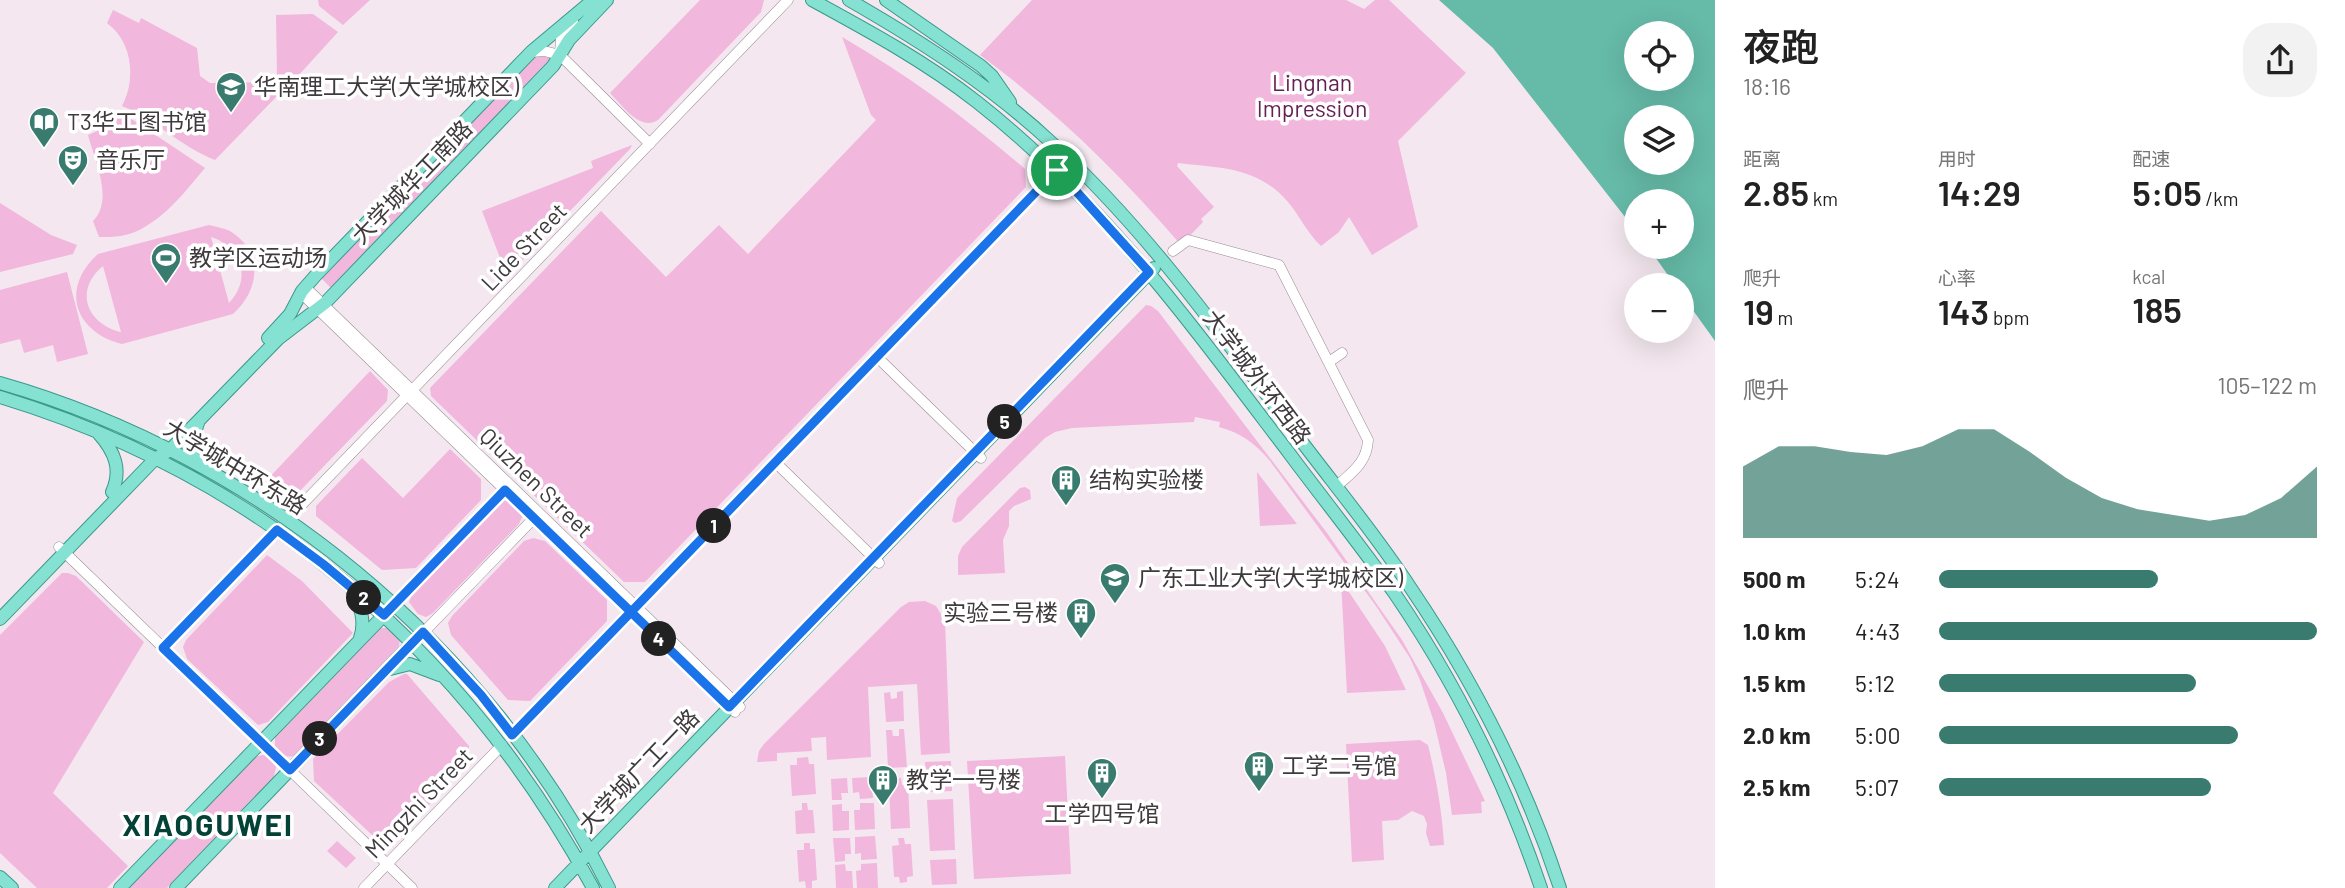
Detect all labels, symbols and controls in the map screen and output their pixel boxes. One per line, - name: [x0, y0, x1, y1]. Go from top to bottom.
- map controls: [1624, 21, 1694, 343]
- button: locate: [1624, 21, 1694, 91]
- text: 夜跑: [1743, 23, 1819, 69]
- button: share: [2243, 23, 2317, 97]
- park label: Lingnan Impression: [1257, 68, 1367, 122]
- school or university icon: 华南理工大学(大学城校区): [214, 70, 248, 114]
- place label: 华南理工大学(大学城校区): [254, 72, 520, 100]
- text: 18:16: [1743, 72, 1791, 100]
- library icon: T3华工图书馆: [27, 105, 61, 149]
- button: layers: [1624, 105, 1694, 175]
- place label: T3华工图书馆: [67, 107, 207, 135]
- street label: 大学城华工南路: [345, 114, 477, 249]
- pin: [1027, 140, 1087, 200]
- theatre icon: 音乐厅: [56, 143, 90, 187]
- place label: 音乐厅: [96, 145, 165, 173]
- text: 距离: [1743, 147, 1781, 170]
- text: 用时: [1938, 147, 1976, 170]
- text: 配速: [2132, 147, 2170, 170]
- icon: arrive: [1038, 151, 1076, 189]
- text: 2.85: [1743, 171, 1809, 213]
- text: 14:29: [1938, 171, 2021, 213]
- text: 5:05: [2132, 171, 2202, 213]
- text: km: [1809, 187, 1838, 210]
- text: /km: [2202, 187, 2238, 210]
- button: +: [1624, 189, 1694, 259]
- street label: Lide Street: [475, 197, 572, 296]
- sports icon: 教学区运动场: [149, 241, 183, 285]
- place label: 教学区运动场: [189, 243, 327, 271]
- text: kcal: [2132, 265, 2165, 288]
- text: 爬升: [1743, 266, 1781, 289]
- text: 心率: [1938, 266, 1976, 289]
- button: −: [1624, 273, 1694, 343]
- text: 185: [2132, 288, 2182, 330]
- text: 19: [1743, 290, 1774, 332]
- text: 143: [1938, 290, 1989, 332]
- street label: 大学城外环西路: [1198, 304, 1317, 449]
- text: m: [1774, 306, 1793, 329]
- text: bpm: [1989, 306, 2029, 329]
- text: 105–122 m: [2217, 371, 2317, 399]
- text: 爬升: [1743, 375, 1789, 403]
- pin: 5: [988, 404, 1023, 440]
- text: 5: [999, 410, 1010, 433]
- street label: 大学城中环东路: [159, 413, 312, 520]
- street label: Qiuzhen Street: [474, 422, 599, 543]
- building icon: 结构实验楼: [1049, 463, 1083, 507]
- place label: 结构实验楼: [1089, 465, 1204, 493]
- pin: 1: [696, 508, 732, 544]
- text: 1: [710, 514, 717, 537]
- school or university icon: 广东工业大学(大学城校区): [1098, 561, 1132, 605]
- place label: 广东工业大学(大学城校区): [1138, 563, 1404, 591]
- text: 500 m: [1743, 565, 1805, 593]
- text: 5:24: [1855, 565, 1900, 593]
- pin: 2: [346, 580, 382, 616]
- text: 2: [358, 586, 369, 609]
- building icon: 实验三号楼: [1064, 596, 1098, 640]
- place label: 实验三号楼: [943, 598, 1058, 626]
- text: 1.0 km: [1743, 617, 1806, 645]
- text: 4:43: [1855, 617, 1900, 645]
- pin: 4: [642, 622, 676, 656]
- text: 4: [653, 627, 664, 650]
- text: 1.5 km: [1743, 669, 1806, 697]
- text: 5:12: [1855, 669, 1895, 697]
- street label: 大学城广工一路: [572, 703, 704, 838]
- text: 2.0 km: [1743, 721, 1811, 749]
- text: 5:00: [1855, 721, 1901, 749]
- pin: 3: [302, 722, 338, 756]
- text: 3: [314, 727, 325, 750]
- street label: Mingzhi Street: [359, 741, 478, 863]
- building icon: 工学二号馆: [1242, 749, 1276, 793]
- place label: 工学二号馆: [1282, 751, 1397, 779]
- building icon: 工学四号馆: [1085, 756, 1119, 800]
- building icon: 教学一号楼: [866, 763, 900, 807]
- place label: 教学一号楼: [906, 765, 1021, 793]
- text: 2.5 km: [1743, 773, 1811, 801]
- text: 5:07: [1855, 773, 1899, 801]
- place label: 工学四号馆: [1045, 799, 1160, 827]
- district label: XIAOGUWEI: [122, 806, 294, 842]

